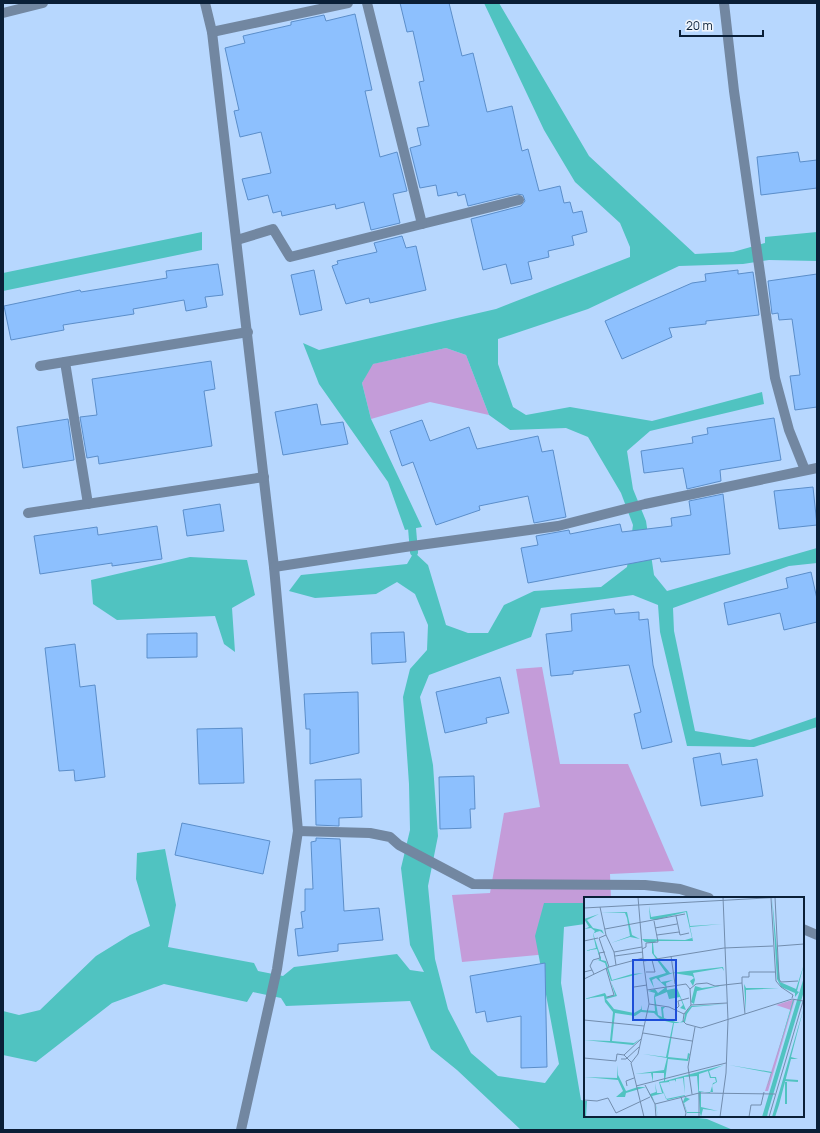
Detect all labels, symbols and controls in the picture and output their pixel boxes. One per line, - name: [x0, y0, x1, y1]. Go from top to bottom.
- scale bar: [680, 12, 763, 38]
- text: 20 m: [686, 17, 713, 34]
- inset map: [584, 897, 804, 1117]

